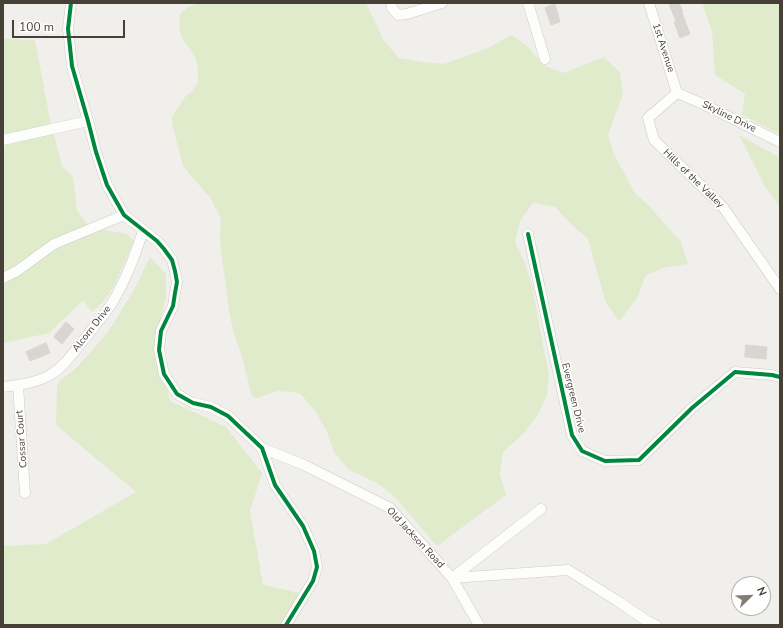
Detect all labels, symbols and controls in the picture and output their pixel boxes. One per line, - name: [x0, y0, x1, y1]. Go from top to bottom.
- scale bar: [14, 12, 127, 38]
- text: 100 m: [19, 19, 54, 35]
- street label: 1st Avenue: [649, 22, 677, 74]
- street label: Skyline Drive: [700, 99, 758, 135]
- street label: Hills of the Valley: [660, 147, 726, 211]
- street label: Alcorn Drive: [70, 303, 114, 355]
- street label: Evergreen Drive: [559, 362, 587, 434]
- street label: Cossar Court: [14, 410, 30, 468]
- street label: Old Jackson Road: [384, 505, 446, 571]
- north arrow: [731, 576, 771, 616]
- text: N: [753, 585, 770, 598]

